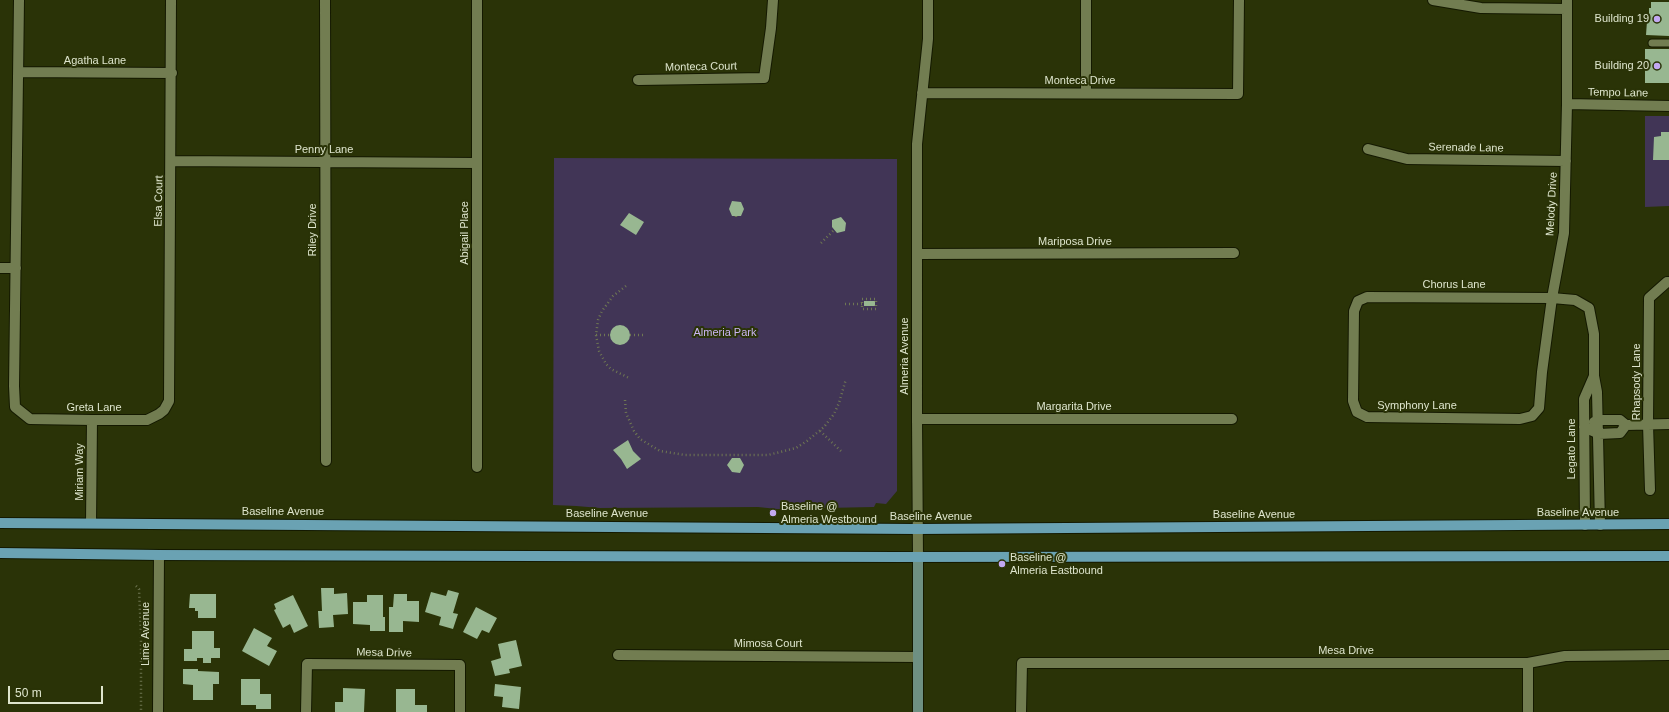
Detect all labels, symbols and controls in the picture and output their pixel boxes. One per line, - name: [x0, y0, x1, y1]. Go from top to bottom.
- place label: Building 19: [1595, 12, 1649, 26]
- marker: Building 19: [1652, 14, 1662, 24]
- street label: Agatha Lane: [64, 54, 126, 68]
- place label: Building 20: [1595, 59, 1649, 73]
- street label: Monteca Court: [665, 60, 737, 74]
- marker: Building 20: [1652, 61, 1662, 71]
- street label: Monteca Drive: [1045, 74, 1115, 88]
- street label: Tempo Lane: [1588, 86, 1648, 100]
- street label: Serenade Lane: [1428, 141, 1504, 155]
- street label: Penny Lane: [295, 143, 353, 157]
- street label: Melody Drive: [1544, 172, 1560, 236]
- street label: Elsa Court: [152, 175, 166, 227]
- street label: Abigail Place: [458, 201, 472, 265]
- street label: Riley Drive: [306, 203, 320, 257]
- street label: Mariposa Drive: [1038, 235, 1112, 249]
- street label: Chorus Lane: [1423, 278, 1485, 292]
- street label: Almeria Avenue: [898, 317, 912, 395]
- park label: Almeria Park: [694, 326, 756, 340]
- street label: Rhapsody Lane: [1630, 343, 1644, 421]
- street label: Symphony Lane: [1377, 399, 1457, 413]
- street label: Margarita Drive: [1036, 400, 1112, 414]
- street label: Greta Lane: [66, 401, 122, 415]
- street label: Legato Lane: [1565, 418, 1579, 480]
- street label: Miriam Way: [73, 443, 87, 501]
- place label: Baseline @ Almeria Westbound: [781, 500, 877, 526]
- street label: Baseline Avenue: [242, 505, 324, 519]
- street label: Baseline Avenue: [1537, 506, 1619, 520]
- street label: Baseline Avenue: [566, 507, 648, 521]
- marker: Baseline @ Almeria Westbound: [768, 508, 778, 518]
- street label: Baseline Avenue: [1213, 508, 1295, 522]
- street label: Baseline Avenue: [890, 510, 972, 524]
- place label: Baseline @ Almeria Eastbound: [1010, 551, 1103, 577]
- marker: Baseline @ Almeria Eastbound: [997, 559, 1007, 569]
- street label: Lime Avenue: [139, 602, 153, 666]
- street label: Mimosa Court: [734, 637, 802, 651]
- street label: Mesa Drive: [1318, 644, 1374, 658]
- street label: Mesa Drive: [356, 646, 412, 660]
- scale bar: [10, 678, 105, 704]
- text: 50 m: [15, 686, 42, 700]

